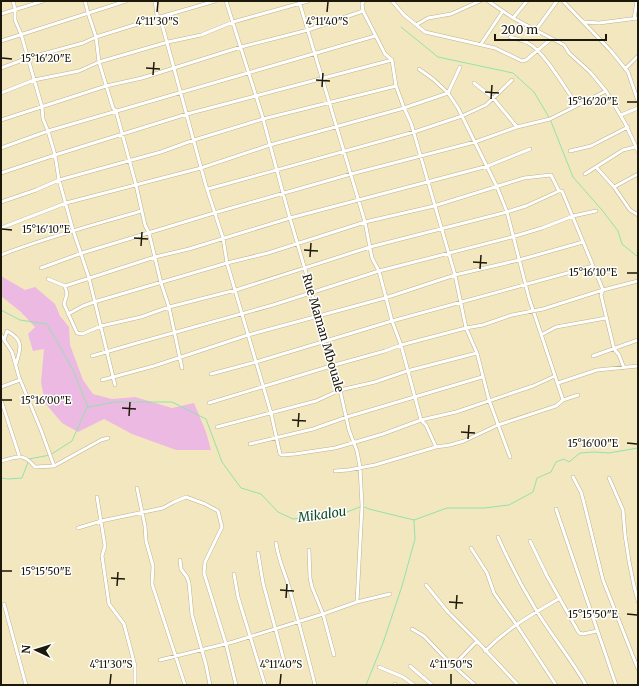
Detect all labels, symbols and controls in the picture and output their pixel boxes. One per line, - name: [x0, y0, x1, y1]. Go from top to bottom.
- text: 4°11'30"S: [136, 15, 179, 28]
- text: 4°11'40"S: [306, 15, 348, 28]
- scale bar: [495, 16, 606, 42]
- text: 200 m: [501, 22, 538, 37]
- text: 15°16'20"E: [21, 52, 72, 65]
- text: 15°16'20"E: [568, 95, 619, 108]
- text: 15°16'10"E: [22, 223, 71, 236]
- text: 15°16'10"E: [569, 266, 618, 279]
- street label: Rue Maman Mbouale: [299, 272, 348, 394]
- text: 15°16'00"E: [21, 394, 72, 407]
- text: 15°16'00"E: [568, 437, 619, 450]
- water label: Mikalou: [296, 503, 348, 526]
- text: 15°15'50"E: [21, 565, 72, 578]
- text: 15°15'50"E: [568, 608, 619, 621]
- north arrow: [16, 630, 56, 670]
- text: N: [19, 644, 33, 654]
- text: 4°11'30"S: [90, 658, 133, 671]
- text: 4°11'40"S: [260, 658, 302, 671]
- text: 4°11'50"S: [430, 658, 472, 671]

